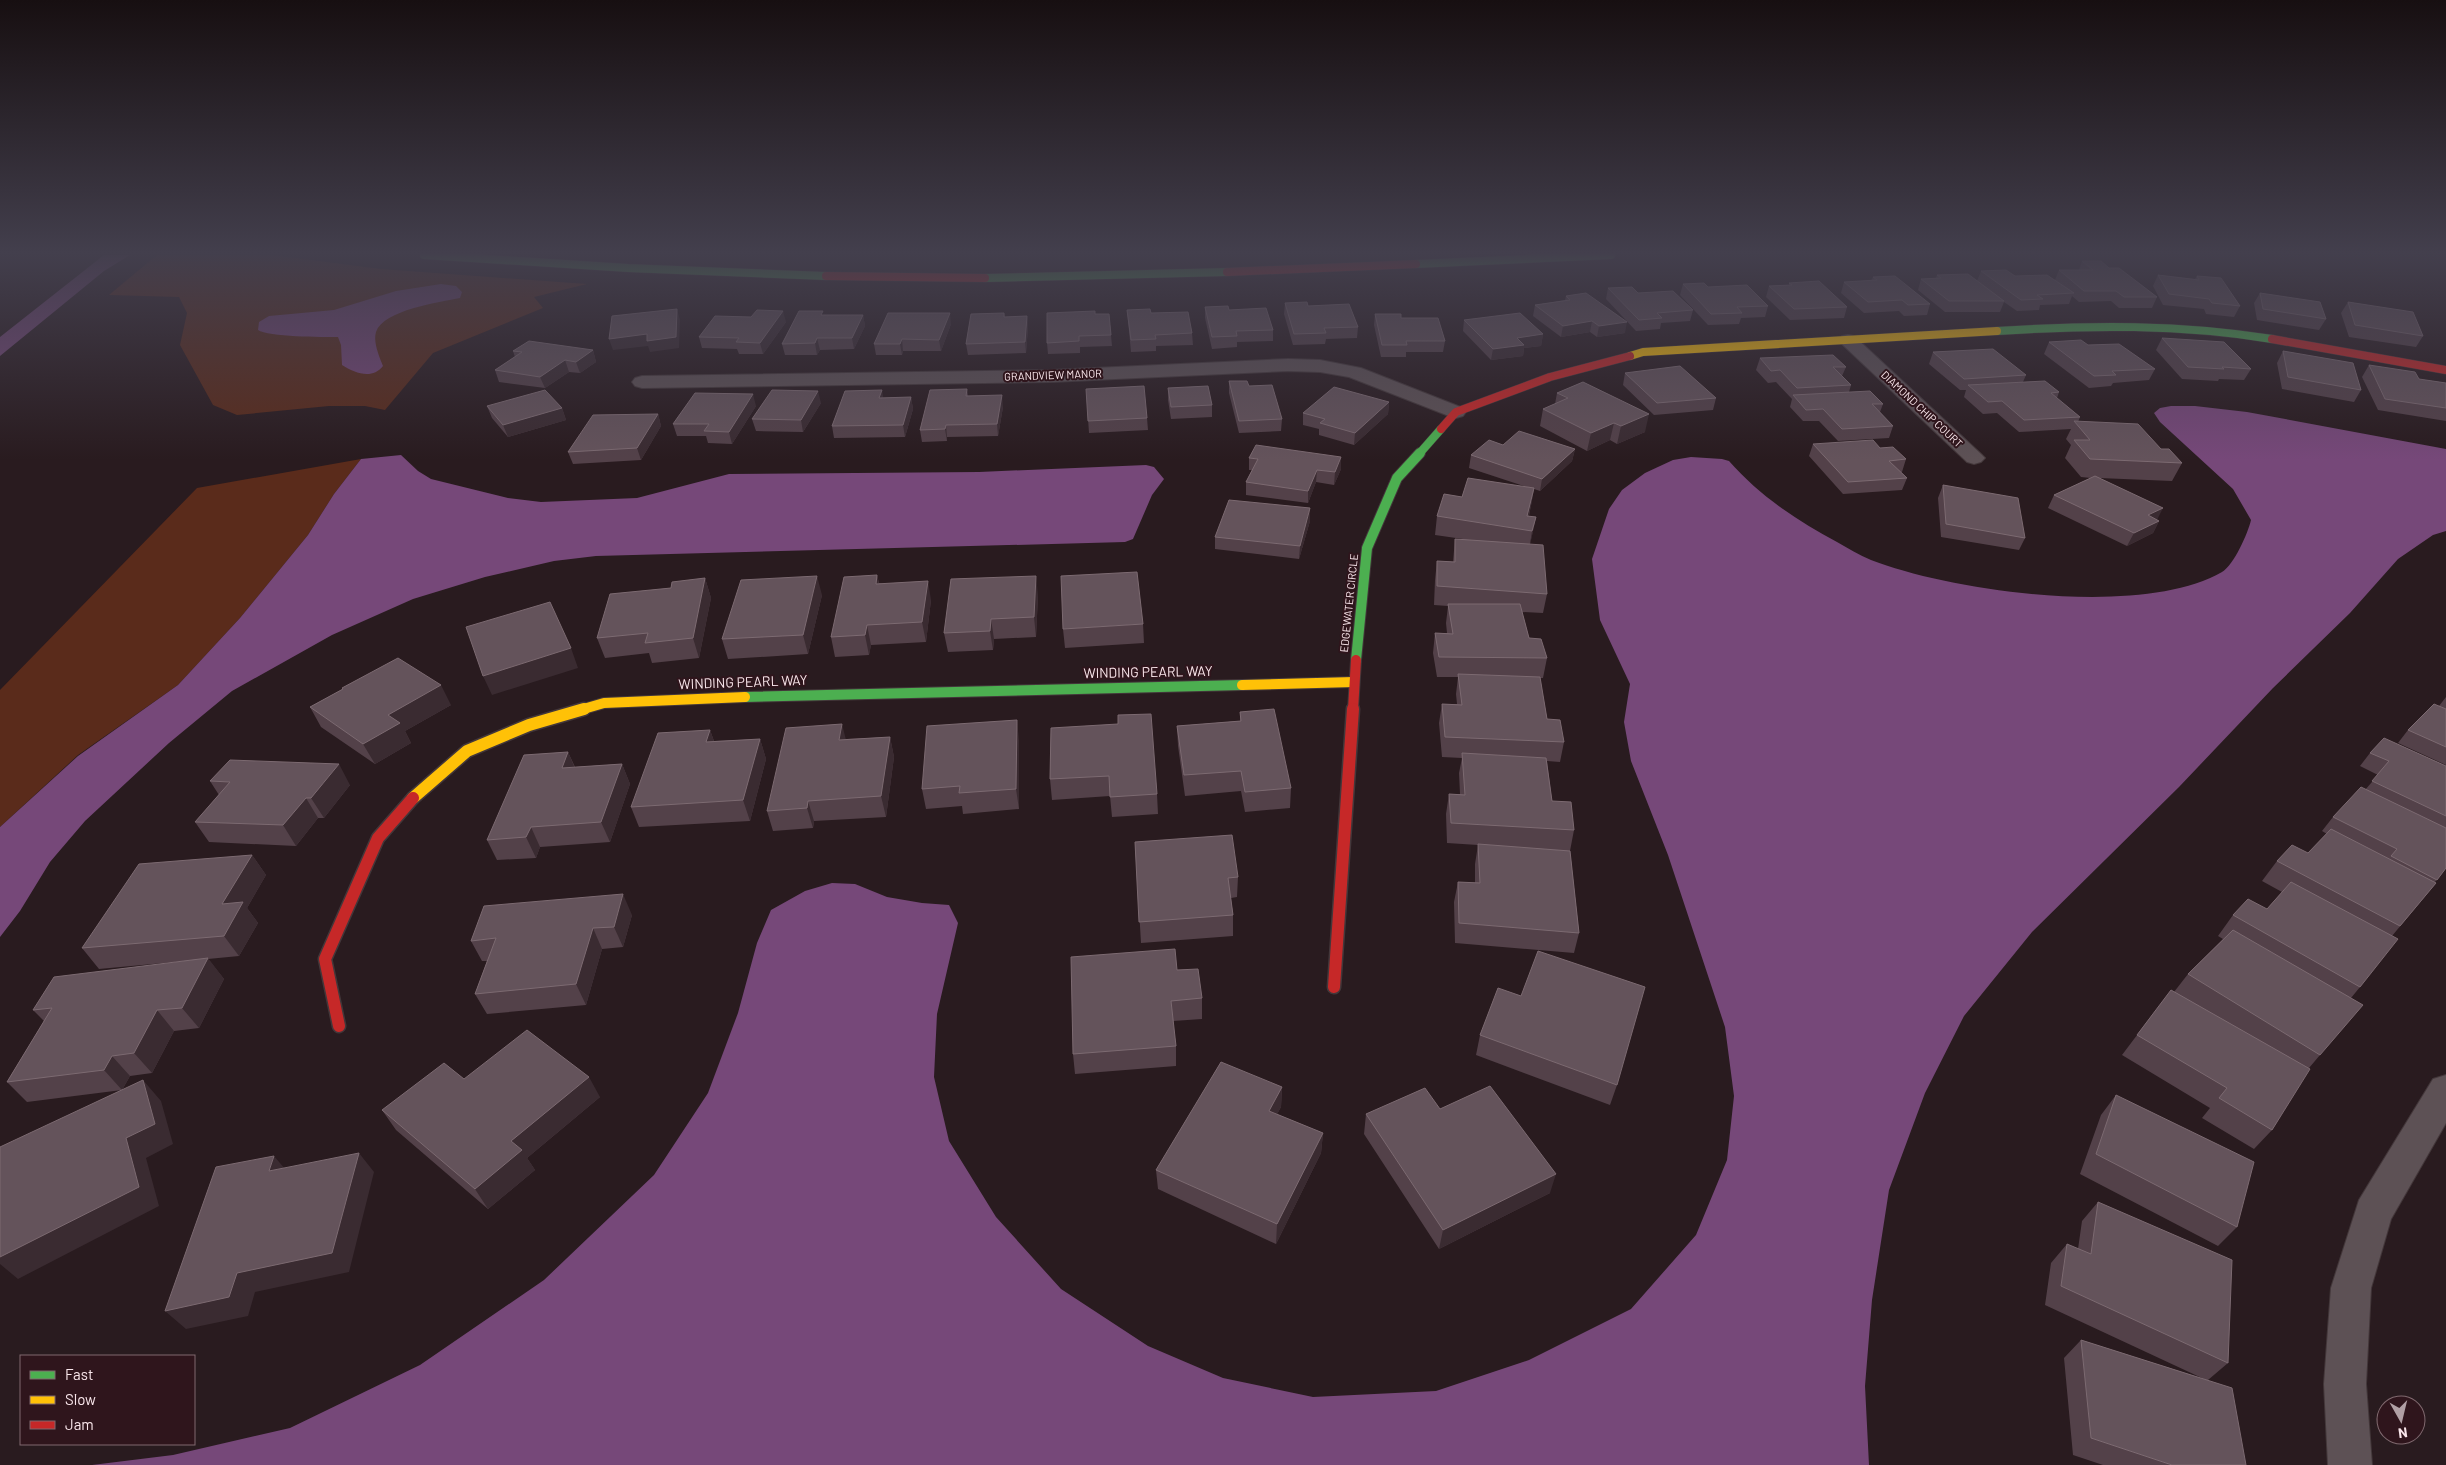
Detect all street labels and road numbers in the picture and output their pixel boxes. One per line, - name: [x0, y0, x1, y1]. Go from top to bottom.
- street label: GRANDVIEW MANOR: [1004, 366, 1102, 383]
- street label: DIAMOND CHIP COURT: [1879, 368, 1966, 450]
- street label: EDGEWATER CIRCLE: [1337, 553, 1360, 653]
- street label: WINDING PEARL WAY: [1083, 662, 1213, 681]
- street label: WINDING PEARL WAY: [678, 671, 808, 692]

